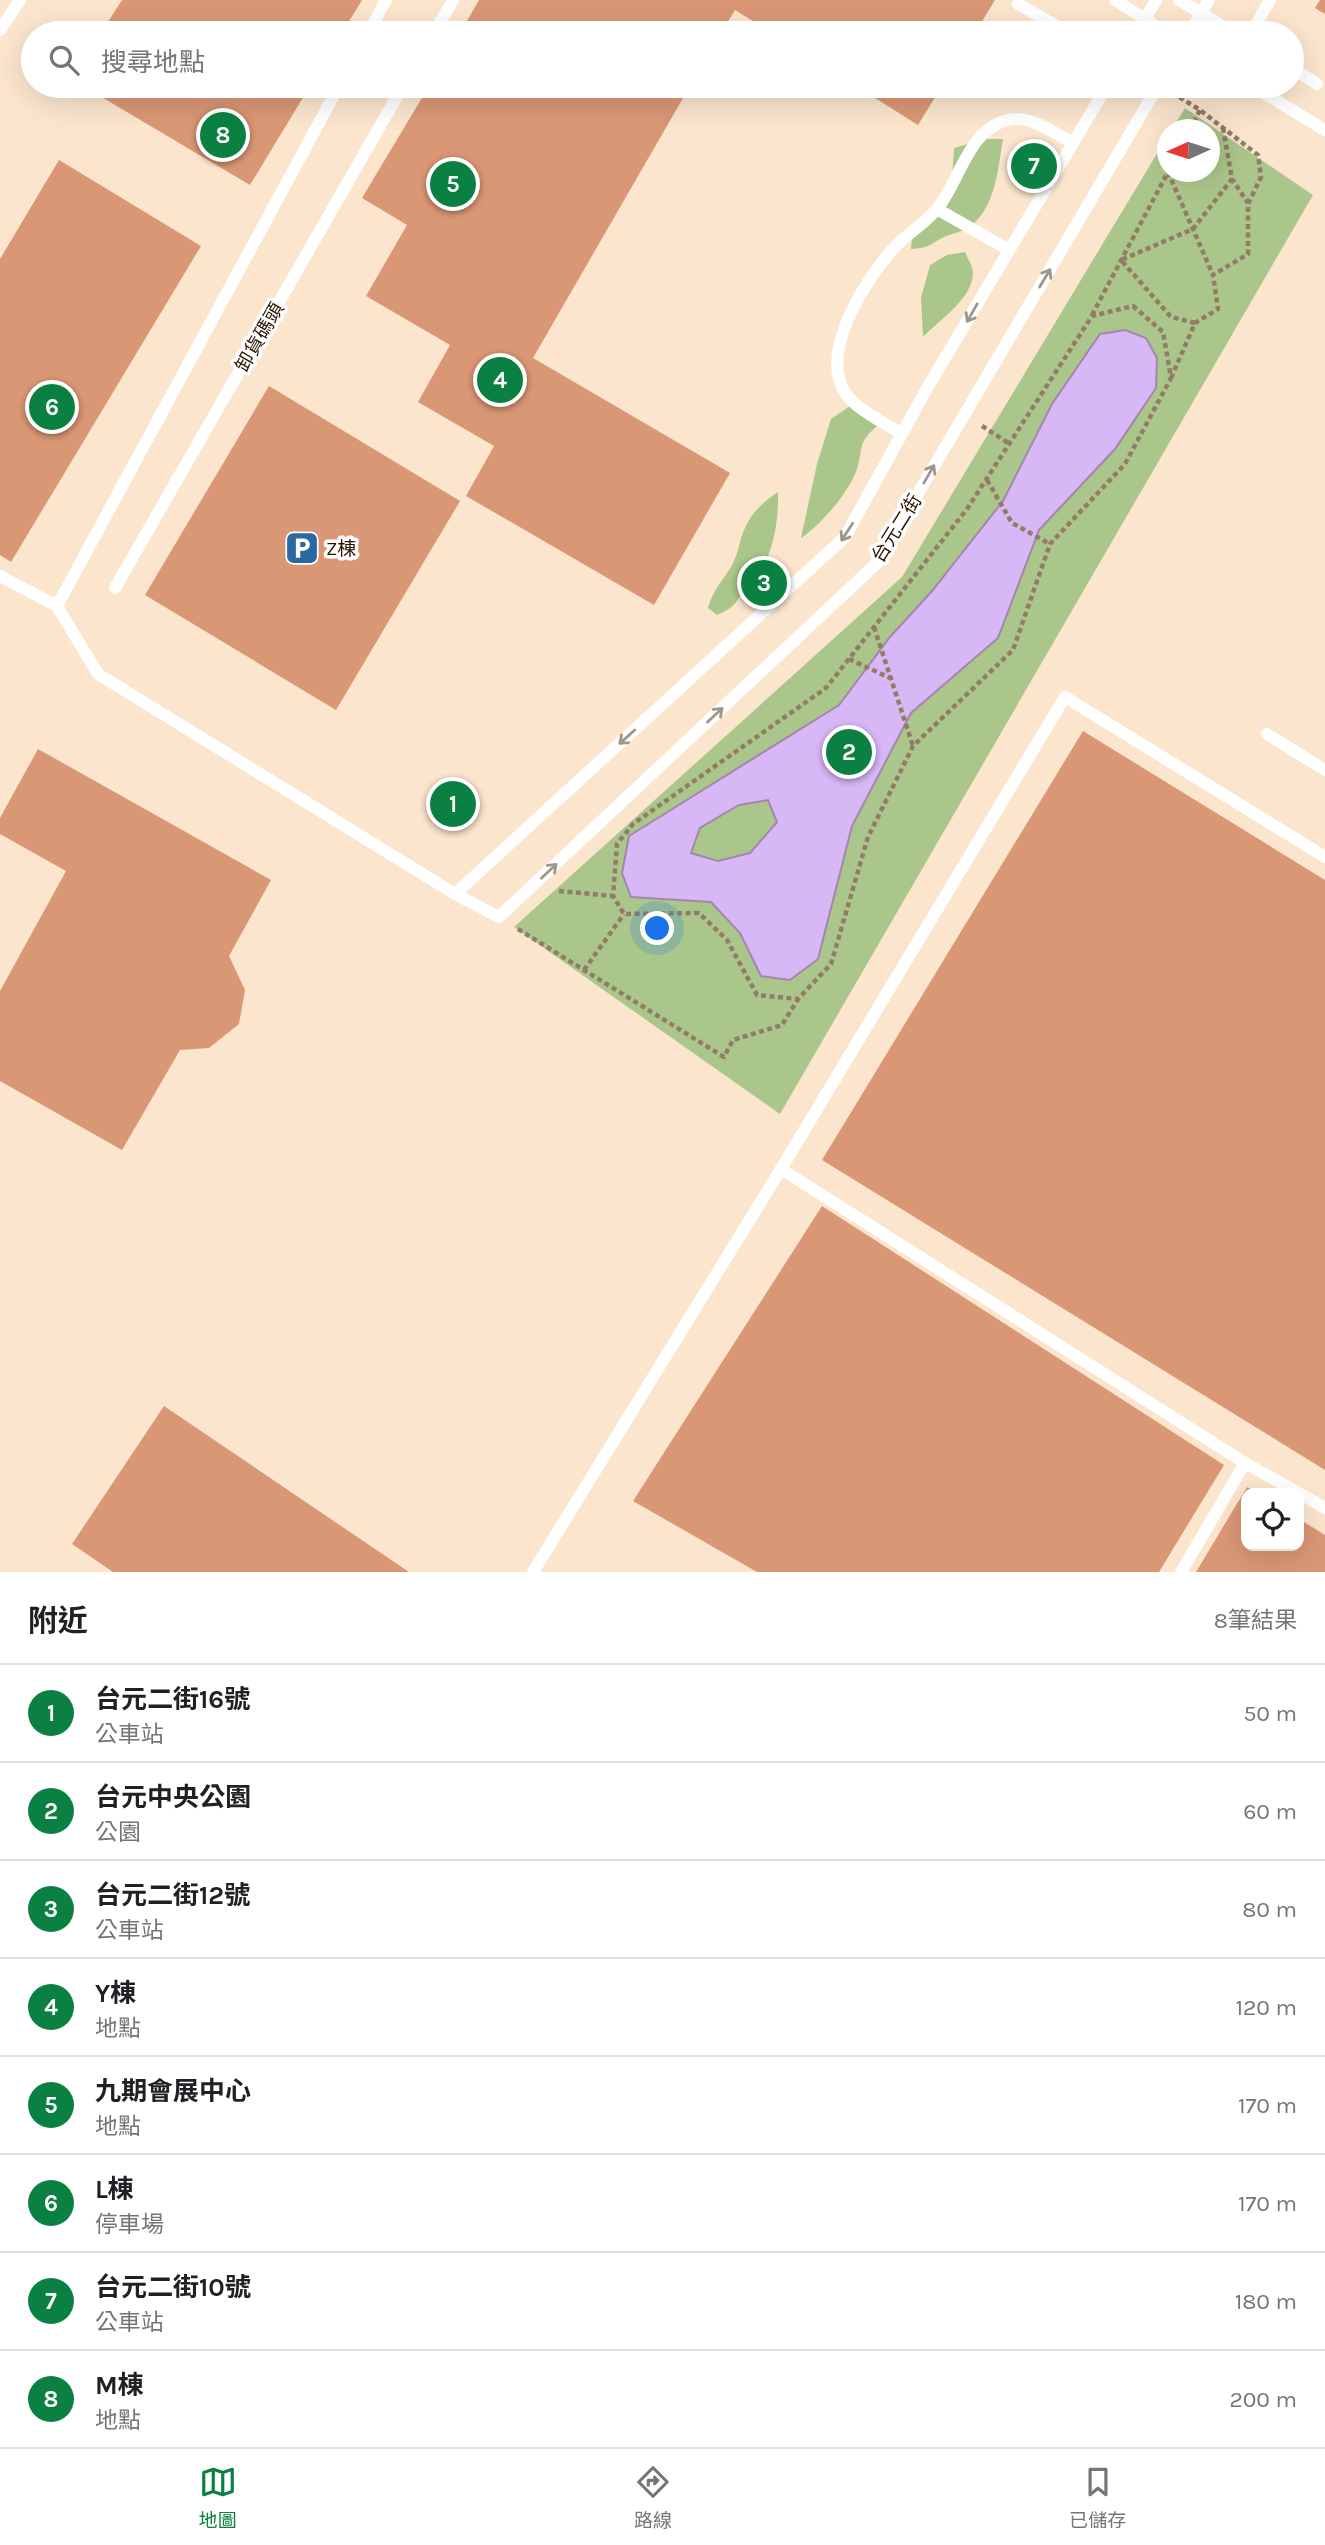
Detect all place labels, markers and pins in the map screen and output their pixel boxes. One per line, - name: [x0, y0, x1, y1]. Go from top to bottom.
- pin: 8: [200, 109, 246, 161]
- pin: 7: [1011, 140, 1057, 192]
- pin: 5: [430, 158, 476, 210]
- pin: 4: [477, 354, 523, 406]
- pin: 6: [29, 381, 75, 433]
- parking icon: Z棟: [283, 529, 321, 567]
- place label: Z棟: [326, 538, 356, 560]
- pin: 3: [741, 557, 787, 609]
- pin: 2: [826, 726, 872, 778]
- pin: 1: [430, 778, 476, 830]

